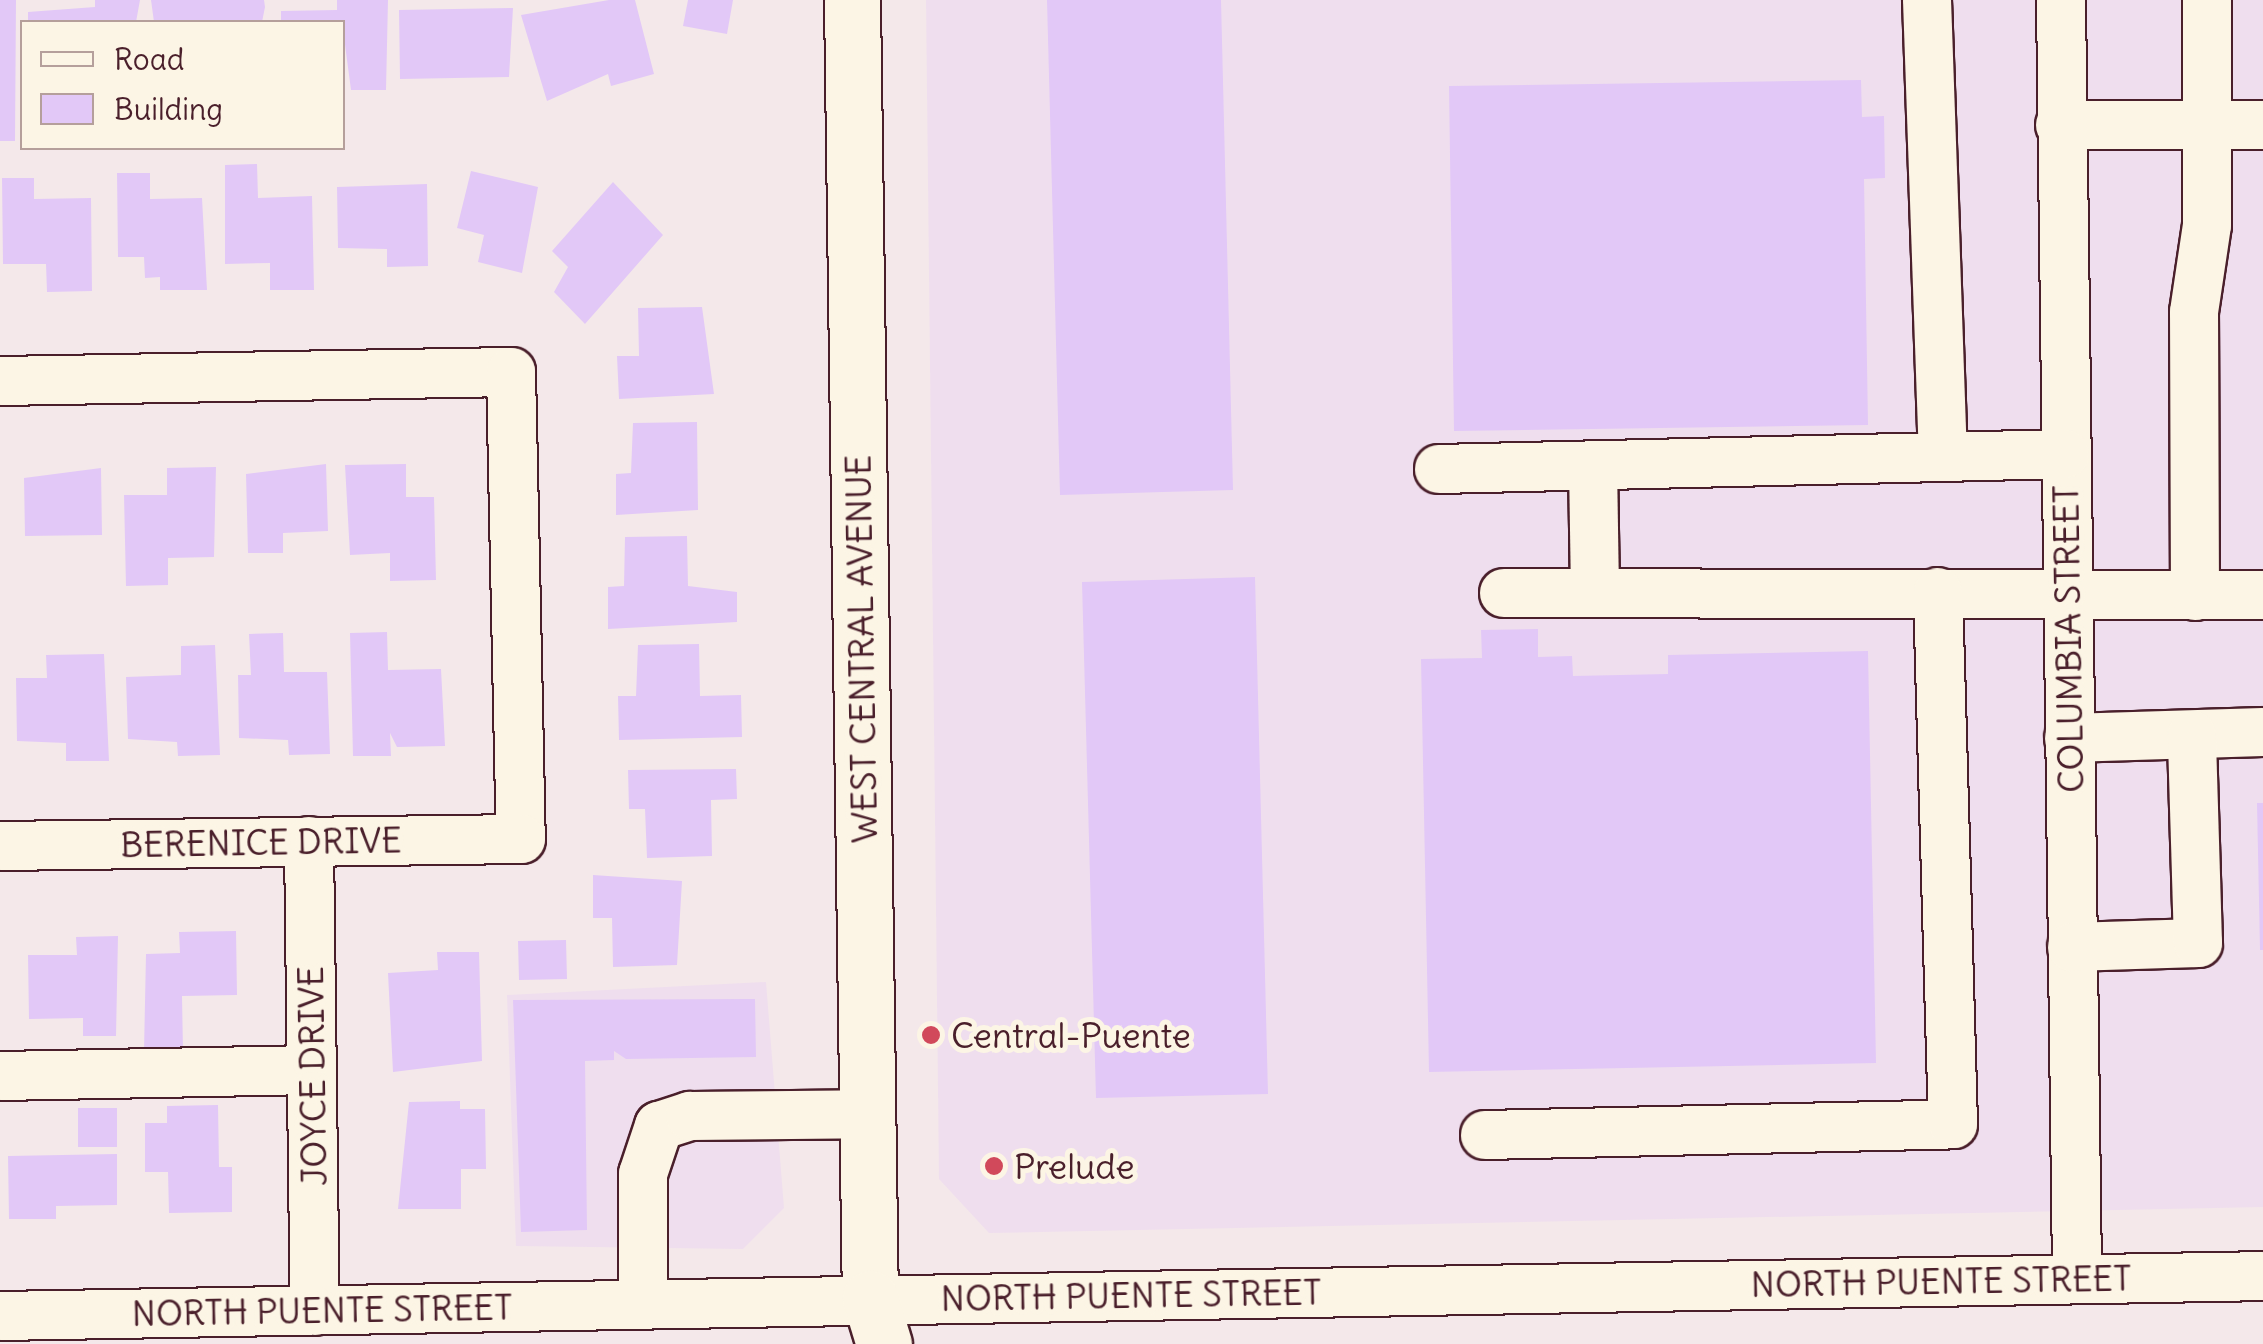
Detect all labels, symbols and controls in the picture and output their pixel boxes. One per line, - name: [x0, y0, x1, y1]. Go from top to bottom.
- legend: [20, 20, 345, 150]
- text: Road: [114, 40, 184, 78]
- text: Building: [114, 90, 223, 128]
- street label: WEST CENTRAL AVENUE: [837, 454, 885, 844]
- street label: COLUMBIA STREET: [2044, 485, 2092, 793]
- street label: BERENICE DRIVE: [120, 819, 402, 865]
- street label: JOYCE DRIVE: [289, 966, 335, 1186]
- place label: Central-Puente: [951, 1014, 1191, 1056]
- marker: Central-Puente: [920, 1024, 942, 1046]
- place label: Prelude: [1014, 1145, 1135, 1187]
- marker: Prelude: [983, 1155, 1005, 1177]
- street label: NORTH PUENTE STREET: [1750, 1257, 2132, 1305]
- street label: NORTH PUENTE STREET: [940, 1271, 1322, 1319]
- street label: NORTH PUENTE STREET: [131, 1286, 513, 1334]

